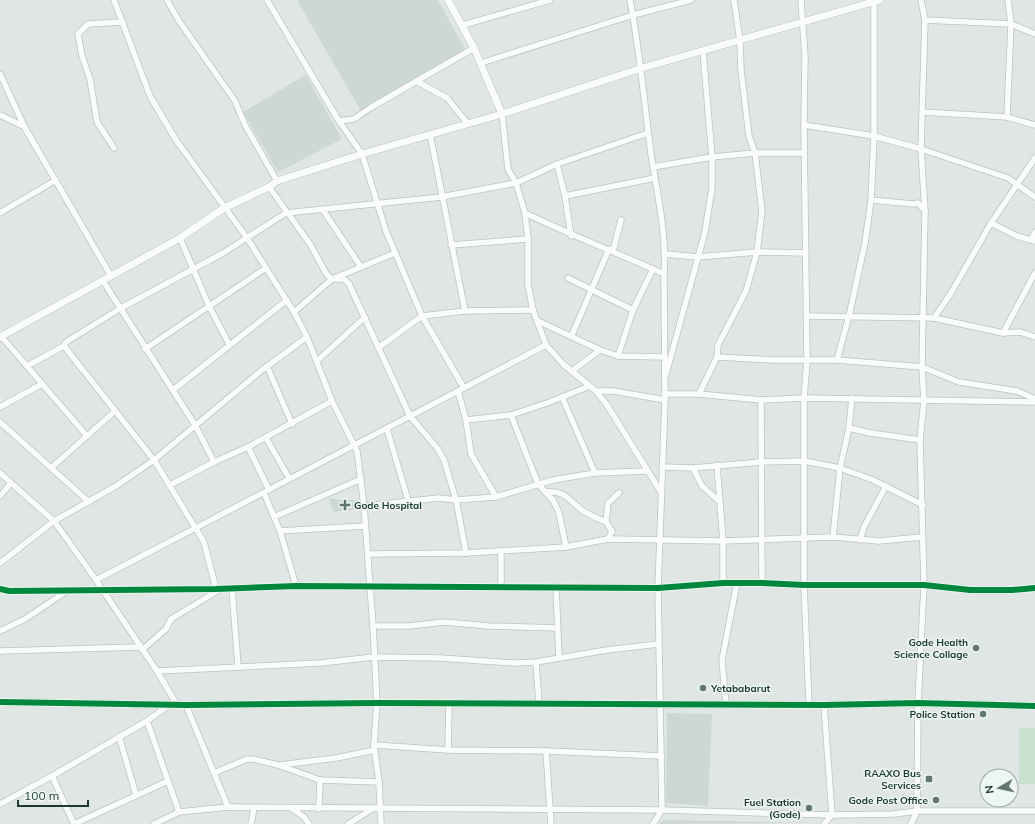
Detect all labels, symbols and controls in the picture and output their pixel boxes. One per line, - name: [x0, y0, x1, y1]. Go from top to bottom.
- marker: Gode Hospital: [339, 499, 351, 511]
- place label: Gode Hospital: [354, 499, 422, 512]
- place label: Gode Health Science Collage: [894, 636, 969, 661]
- marker: Gode Health Science Collage: [971, 643, 981, 653]
- place label: Yetababarut: [710, 682, 771, 695]
- marker: Yetababarut: [698, 683, 708, 693]
- place label: Police Station: [910, 708, 975, 721]
- marker: Police Station: [978, 709, 988, 719]
- place label: RAAXO Bus Services: [864, 767, 921, 792]
- north arrow: [979, 768, 1019, 808]
- marker: RAAXO Bus Services: [924, 774, 934, 784]
- scale bar: [18, 782, 88, 808]
- text: N: [982, 784, 997, 795]
- text: 100 m: [24, 788, 59, 803]
- place label: Gode Post Office: [848, 794, 929, 807]
- marker: Gode Post Office: [931, 795, 941, 805]
- place label: Fuel Station (Gode): [744, 796, 801, 821]
- marker: Fuel Station (Gode): [804, 803, 814, 813]

